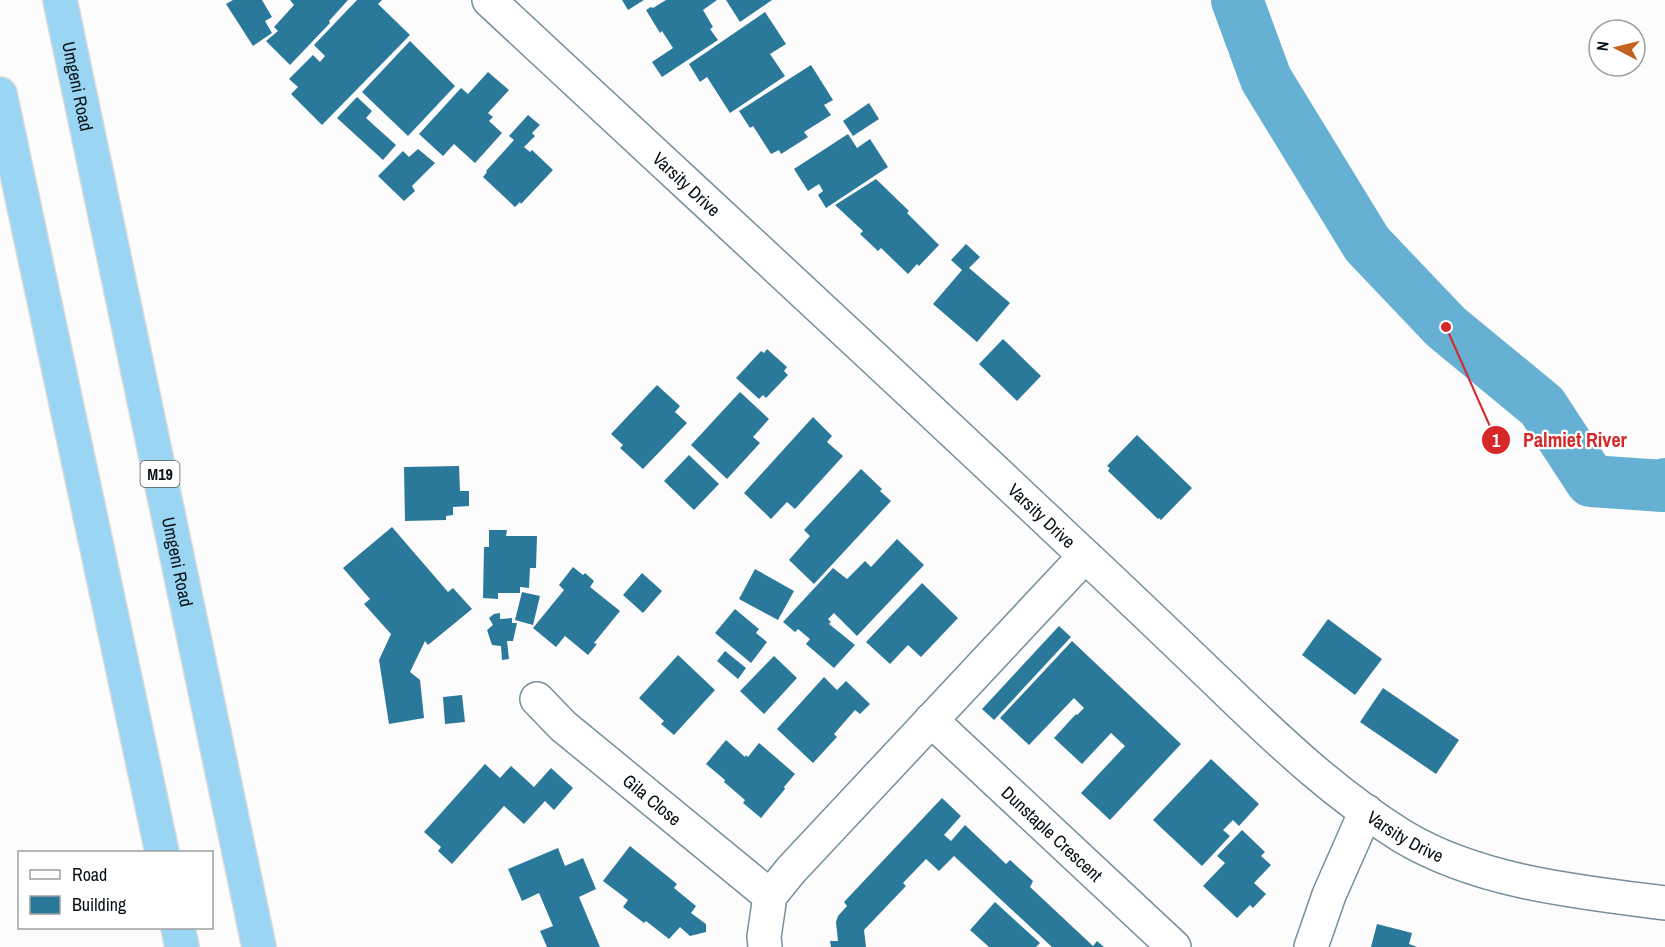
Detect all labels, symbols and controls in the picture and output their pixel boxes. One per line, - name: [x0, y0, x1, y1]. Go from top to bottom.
- north arrow: [1587, 18, 1647, 78]
- street label: Umgeni Road: [56, 39, 100, 133]
- text: N: [1591, 40, 1614, 52]
- street label: Varsity Drive: [647, 146, 726, 222]
- callout: Palmiet River: [1481, 421, 1639, 459]
- text: Palmiet River: [1523, 426, 1628, 453]
- text: 1: [1492, 428, 1501, 453]
- road number: M19: [140, 461, 180, 487]
- street label: Varsity Drive: [1003, 477, 1081, 553]
- street label: Umgeni Road: [156, 515, 200, 609]
- street label: Gila Close: [618, 768, 687, 831]
- street label: Dunstaple Crescent: [996, 780, 1108, 887]
- street label: Varsity Drive: [1362, 804, 1447, 868]
- legend: [18, 851, 213, 929]
- text: Road: [72, 862, 107, 887]
- text: Building: [72, 892, 127, 917]

